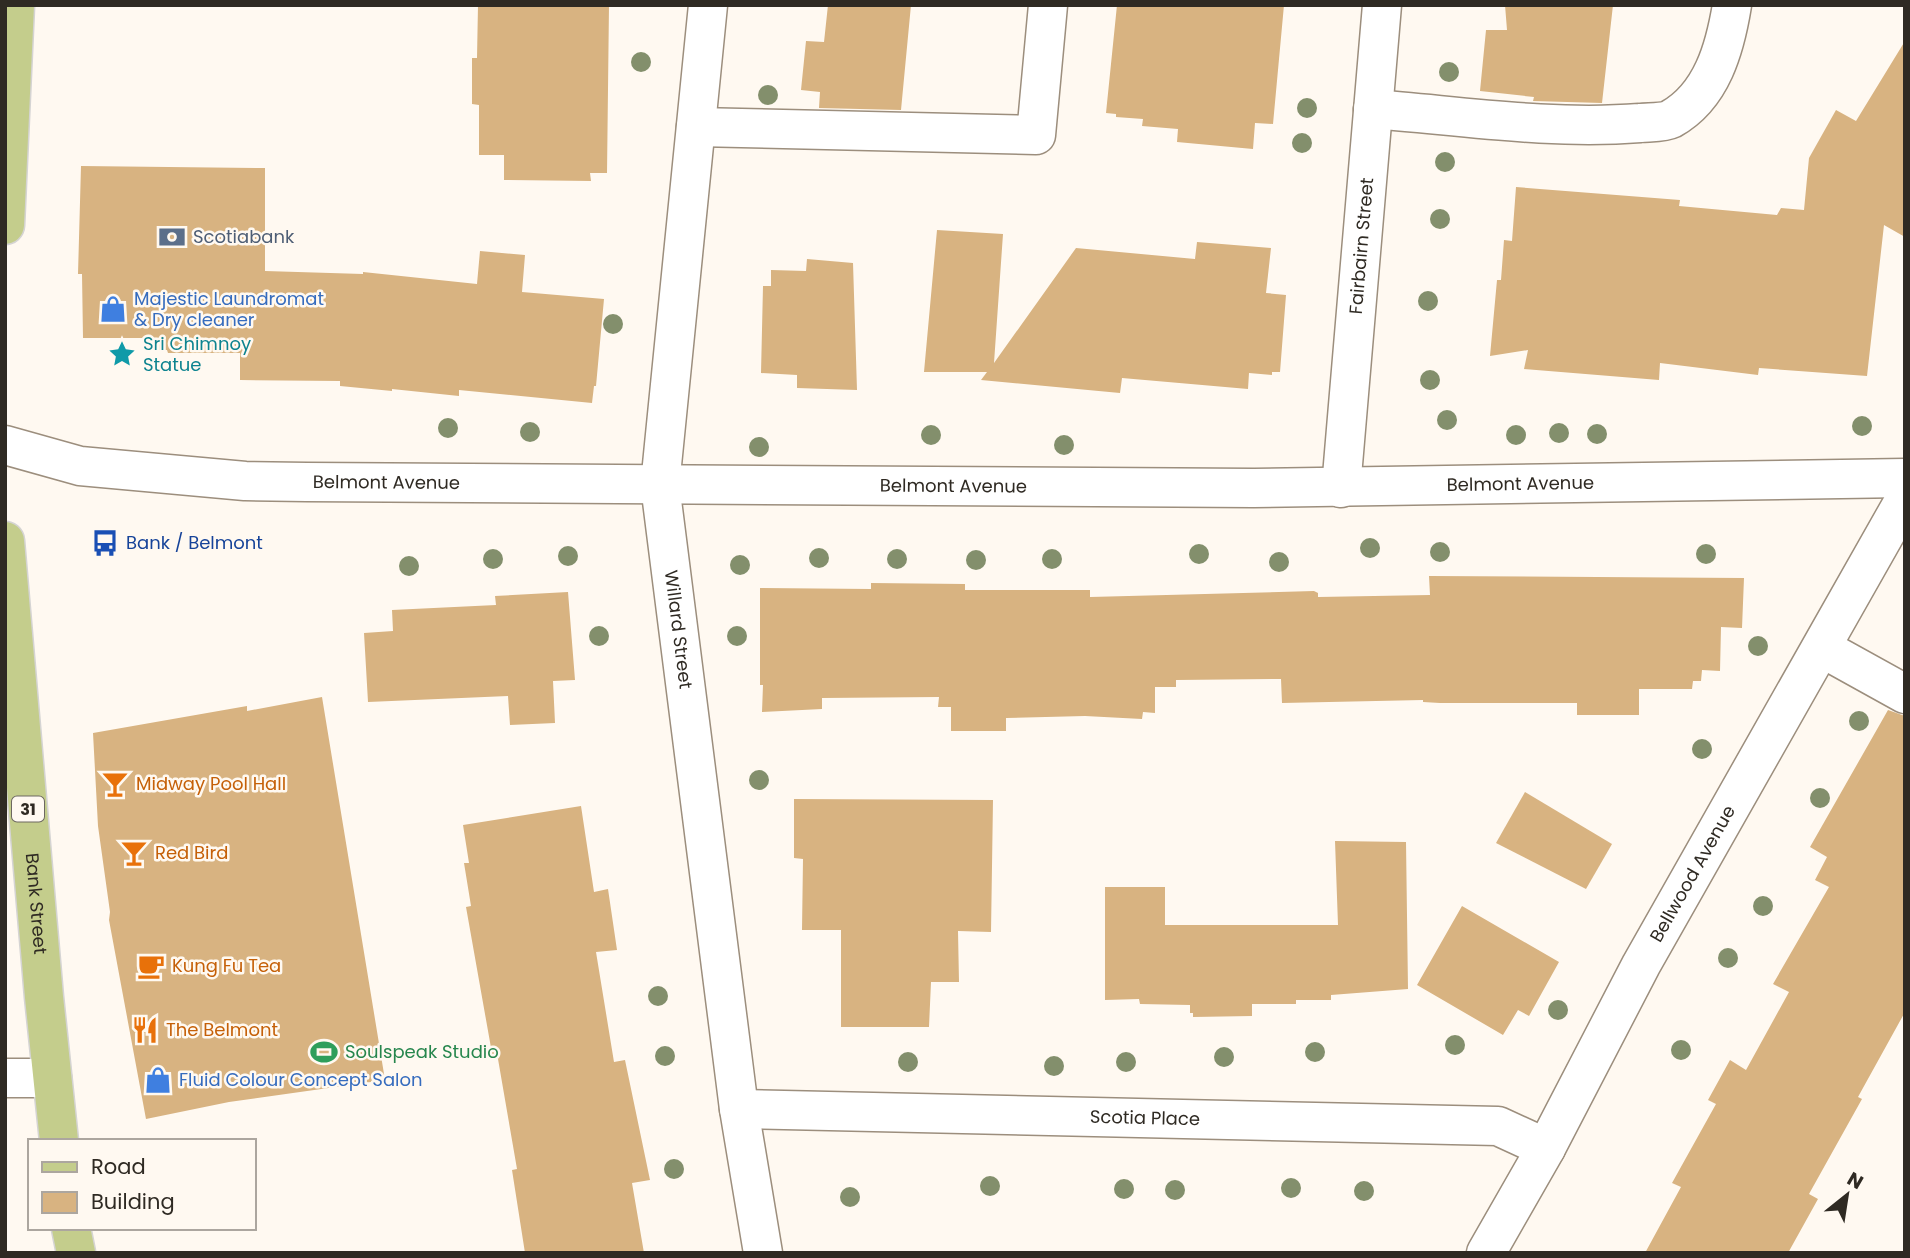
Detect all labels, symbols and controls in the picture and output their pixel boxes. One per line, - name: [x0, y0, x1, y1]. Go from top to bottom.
- street label: Fairbairn Street: [1343, 177, 1379, 315]
- bank icon: Scotiabank: [157, 222, 187, 252]
- place label: Scotiabank: [193, 224, 295, 249]
- place label: Majestic Laundromat & Dry cleaner: [134, 286, 324, 332]
- shop icon: Majestic Laundromat & Dry cleaner: [98, 294, 128, 324]
- place label: Sri Chimnoy Statue: [143, 331, 251, 377]
- place icon: Sri Chimnoy Statue: [107, 339, 137, 369]
- street label: Belmont Avenue: [313, 469, 460, 495]
- street label: Belmont Avenue: [1447, 470, 1594, 497]
- street label: Belmont Avenue: [880, 473, 1027, 499]
- bus stop icon: Bank / Belmont: [90, 528, 120, 558]
- place label: Bank / Belmont: [126, 530, 263, 555]
- street label: Willard Street: [659, 569, 699, 690]
- bar icon: Midway Pool Hall: [100, 769, 130, 799]
- place label: Midway Pool Hall: [136, 771, 286, 796]
- road number: 31: [12, 796, 44, 822]
- street label: Bellwood Avenue: [1644, 801, 1741, 946]
- bar icon: Red Bird: [119, 838, 149, 868]
- place label: Red Bird: [155, 840, 228, 865]
- street label: Bank Street: [20, 852, 53, 955]
- cafe icon: Kung Fu Tea: [136, 951, 166, 981]
- place label: Kung Fu Tea: [172, 953, 281, 978]
- restaurant icon: The Belmont: [130, 1015, 160, 1045]
- place label: The Belmont: [166, 1017, 278, 1042]
- sports icon: Soulspeak Studio: [309, 1037, 339, 1067]
- place label: Soulspeak Studio: [345, 1039, 499, 1064]
- shop icon: Fluid Colour Concept Salon: [143, 1065, 173, 1095]
- place label: Fluid Colour Concept Salon: [179, 1067, 423, 1092]
- street label: Scotia Place: [1090, 1104, 1200, 1131]
- legend: [28, 1139, 256, 1230]
- text: Road: [91, 1152, 146, 1181]
- north arrow: [1812, 1160, 1882, 1230]
- text: N: [1842, 1165, 1868, 1196]
- text: Building: [91, 1187, 175, 1216]

